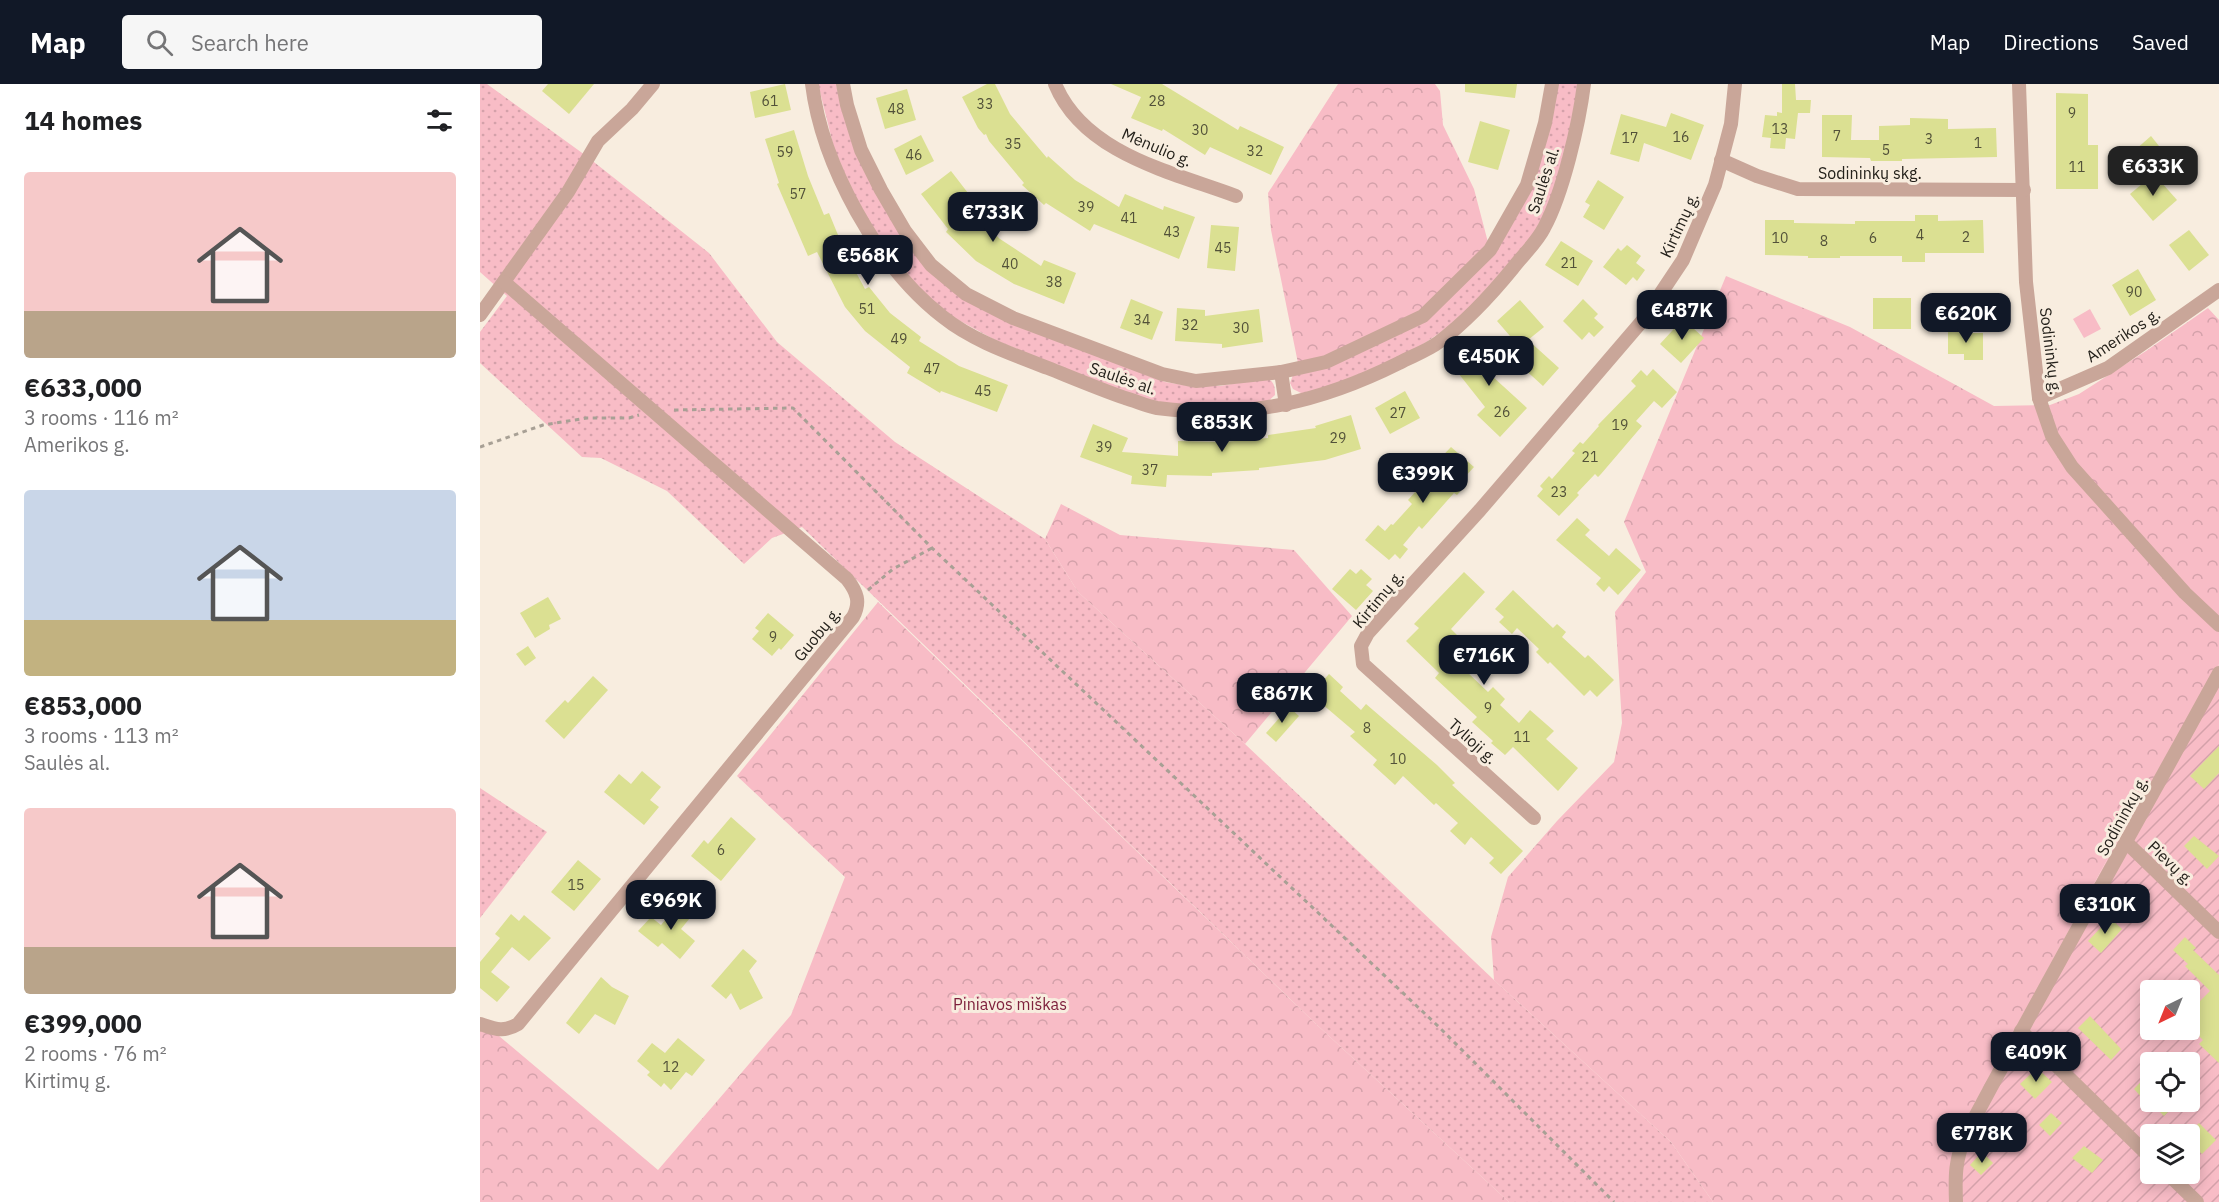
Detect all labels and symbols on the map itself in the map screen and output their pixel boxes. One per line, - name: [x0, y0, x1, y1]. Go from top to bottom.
- house number: 61: [762, 92, 778, 110]
- house number: 28: [1149, 92, 1165, 110]
- house number: 33: [977, 95, 993, 113]
- house number: 48: [888, 100, 904, 118]
- house number: 9: [2068, 104, 2076, 122]
- house number: 13: [1772, 120, 1788, 138]
- house number: 30: [1192, 121, 1208, 139]
- street label: Mėnulio g.: [1119, 123, 1195, 171]
- house number: 7: [1833, 127, 1841, 145]
- house number: 16: [1673, 128, 1689, 146]
- house number: 17: [1622, 129, 1638, 147]
- house number: 3: [1925, 130, 1933, 148]
- house number: 1: [1974, 134, 1982, 152]
- house number: 35: [1005, 135, 1021, 153]
- house number: 5: [1882, 141, 1890, 159]
- house number: 32: [1247, 142, 1263, 160]
- house number: 59: [777, 143, 793, 161]
- street label: Saulės al.: [1523, 144, 1563, 216]
- house number: 46: [906, 146, 922, 164]
- pin: €633K: [2111, 146, 2195, 197]
- house number: 11: [2069, 158, 2085, 176]
- street label: Sodininkų skg.: [1818, 163, 1922, 183]
- house number: 57: [790, 185, 806, 203]
- street label: Kirtimų g.: [1655, 189, 1703, 261]
- pin: €733K: [951, 192, 1035, 243]
- house number: 39: [1078, 198, 1094, 216]
- house number: 41: [1121, 209, 1137, 227]
- house number: 43: [1164, 223, 1180, 241]
- house number: 4: [1916, 226, 1924, 244]
- house number: 2: [1962, 228, 1970, 246]
- house number: 10: [1772, 229, 1788, 247]
- house number: 6: [1869, 229, 1877, 247]
- house number: 8: [1820, 232, 1828, 250]
- pin: €568K: [826, 235, 910, 286]
- house number: 45: [1215, 239, 1231, 257]
- house number: 21: [1561, 254, 1577, 272]
- house number: 40: [1002, 255, 1018, 273]
- house number: 38: [1046, 273, 1062, 291]
- house number: 90: [2126, 283, 2142, 301]
- pin: €487K: [1640, 290, 1724, 341]
- pin: €620K: [1924, 293, 2008, 344]
- house number: 51: [859, 300, 875, 318]
- street label: Amerikos g.: [2082, 304, 2164, 366]
- street label: Sodininkų g.: [2036, 306, 2066, 396]
- house number: 34: [1134, 311, 1150, 329]
- house number: 32: [1182, 316, 1198, 334]
- house number: 30: [1233, 319, 1249, 337]
- house number: 49: [891, 330, 907, 348]
- pin: €450K: [1447, 336, 1531, 387]
- street label: Saulės al.: [1087, 357, 1159, 399]
- house number: 47: [924, 360, 940, 378]
- house number: 45: [975, 382, 991, 400]
- pin: €853K: [1180, 402, 1264, 453]
- house number: 26: [1494, 403, 1510, 421]
- house number: 27: [1390, 404, 1406, 422]
- house number: 19: [1612, 416, 1628, 434]
- house number: 29: [1330, 429, 1346, 447]
- house number: 39: [1096, 438, 1112, 456]
- house number: 21: [1582, 448, 1598, 466]
- pin: €399K: [1381, 453, 1465, 504]
- house number: 37: [1142, 461, 1158, 479]
- house number: 23: [1551, 483, 1567, 501]
- street label: Kirtimų g.: [1348, 566, 1408, 632]
- street label: Guobų g.: [789, 603, 845, 665]
- house number: 9: [769, 628, 777, 646]
- pin: €716K: [1442, 635, 1526, 686]
- pin: €867K: [1240, 673, 1324, 724]
- house number: 9: [1484, 699, 1492, 717]
- street label: Tylioji g.: [1445, 714, 1501, 768]
- house number: 8: [1363, 719, 1371, 737]
- house number: 11: [1514, 728, 1530, 746]
- house number: 10: [1390, 750, 1406, 768]
- street label: Sodininkų g.: [2092, 773, 2152, 859]
- street label: Pievų g.: [2144, 836, 2198, 890]
- house number: 6: [717, 841, 725, 859]
- house number: 15: [568, 876, 584, 894]
- pin: €969K: [629, 880, 713, 931]
- pin: €310K: [2063, 884, 2147, 935]
- north arrow: [2140, 980, 2200, 1040]
- park label: Piniavos miškas: [953, 994, 1067, 1014]
- pin: €409K: [1994, 1032, 2078, 1083]
- house number: 12: [663, 1058, 679, 1076]
- pin: €778K: [1940, 1113, 2024, 1164]

